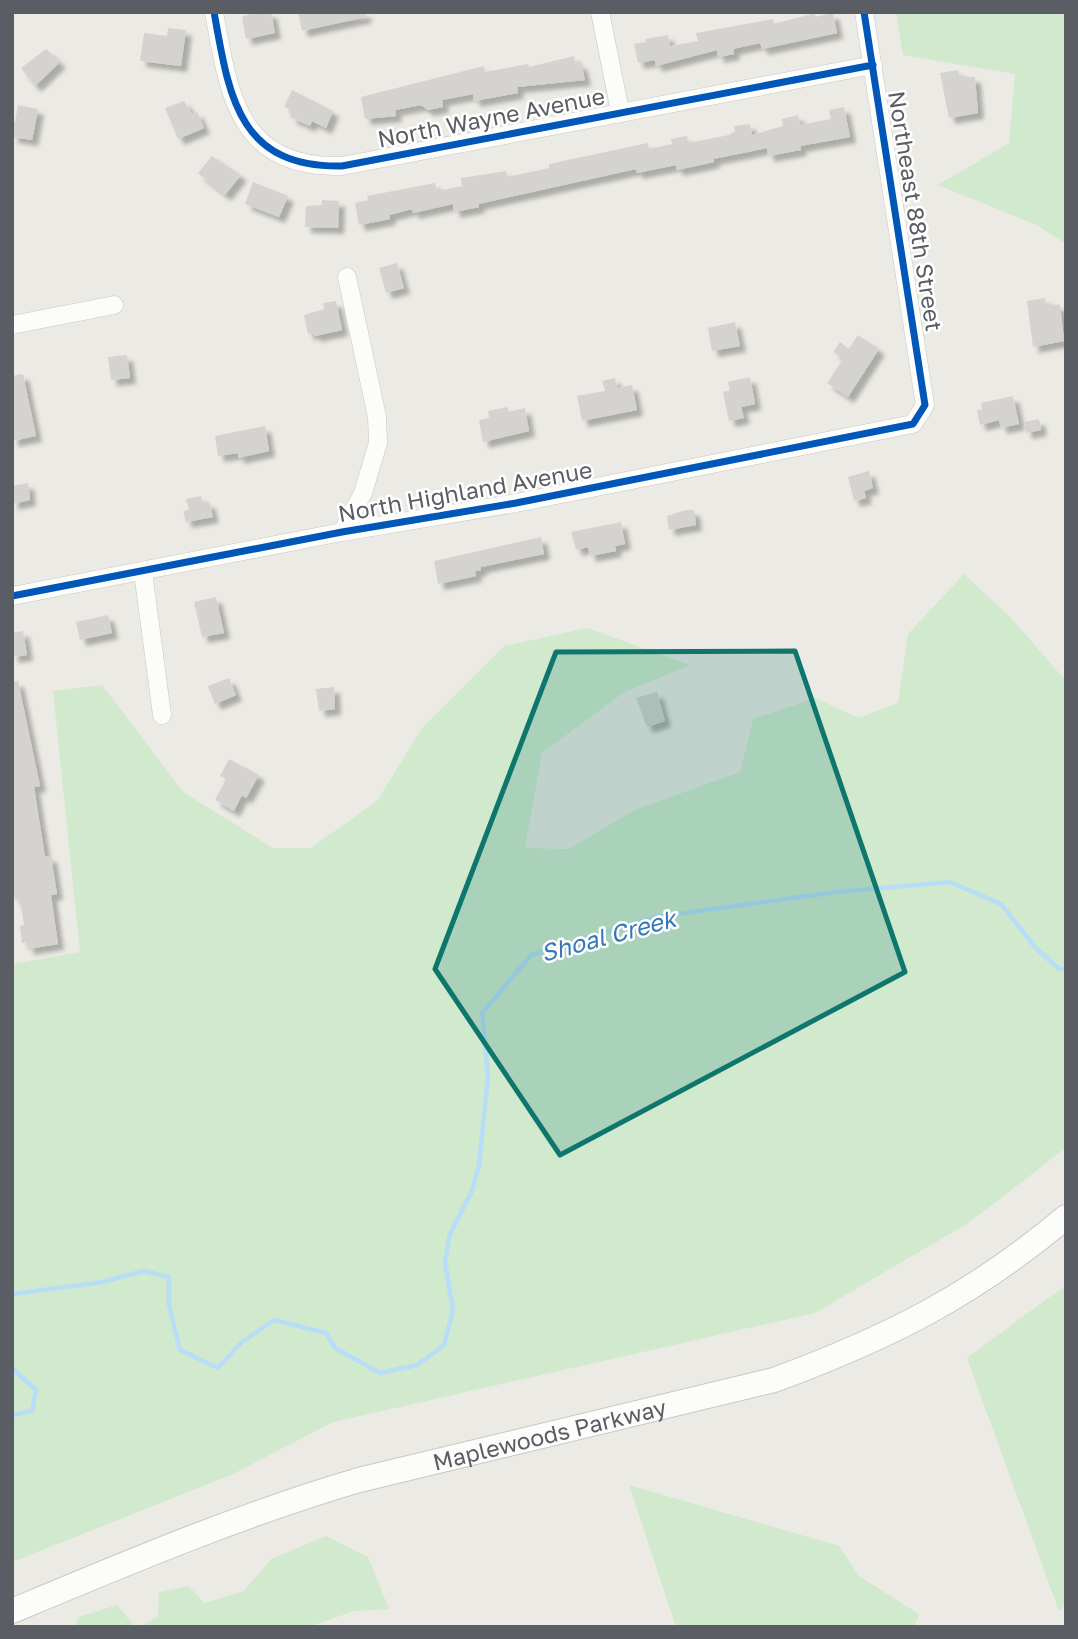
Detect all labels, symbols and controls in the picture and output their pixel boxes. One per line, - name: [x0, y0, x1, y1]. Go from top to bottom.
- street label: North Wayne Avenue: [375, 81, 607, 153]
- street label: Northeast 88th Street: [883, 89, 949, 333]
- street label: North Highland Avenue: [336, 455, 594, 527]
- water label: Shoal Creek: [537, 902, 681, 967]
- street label: Maplewoods Parkway: [430, 1392, 669, 1476]

